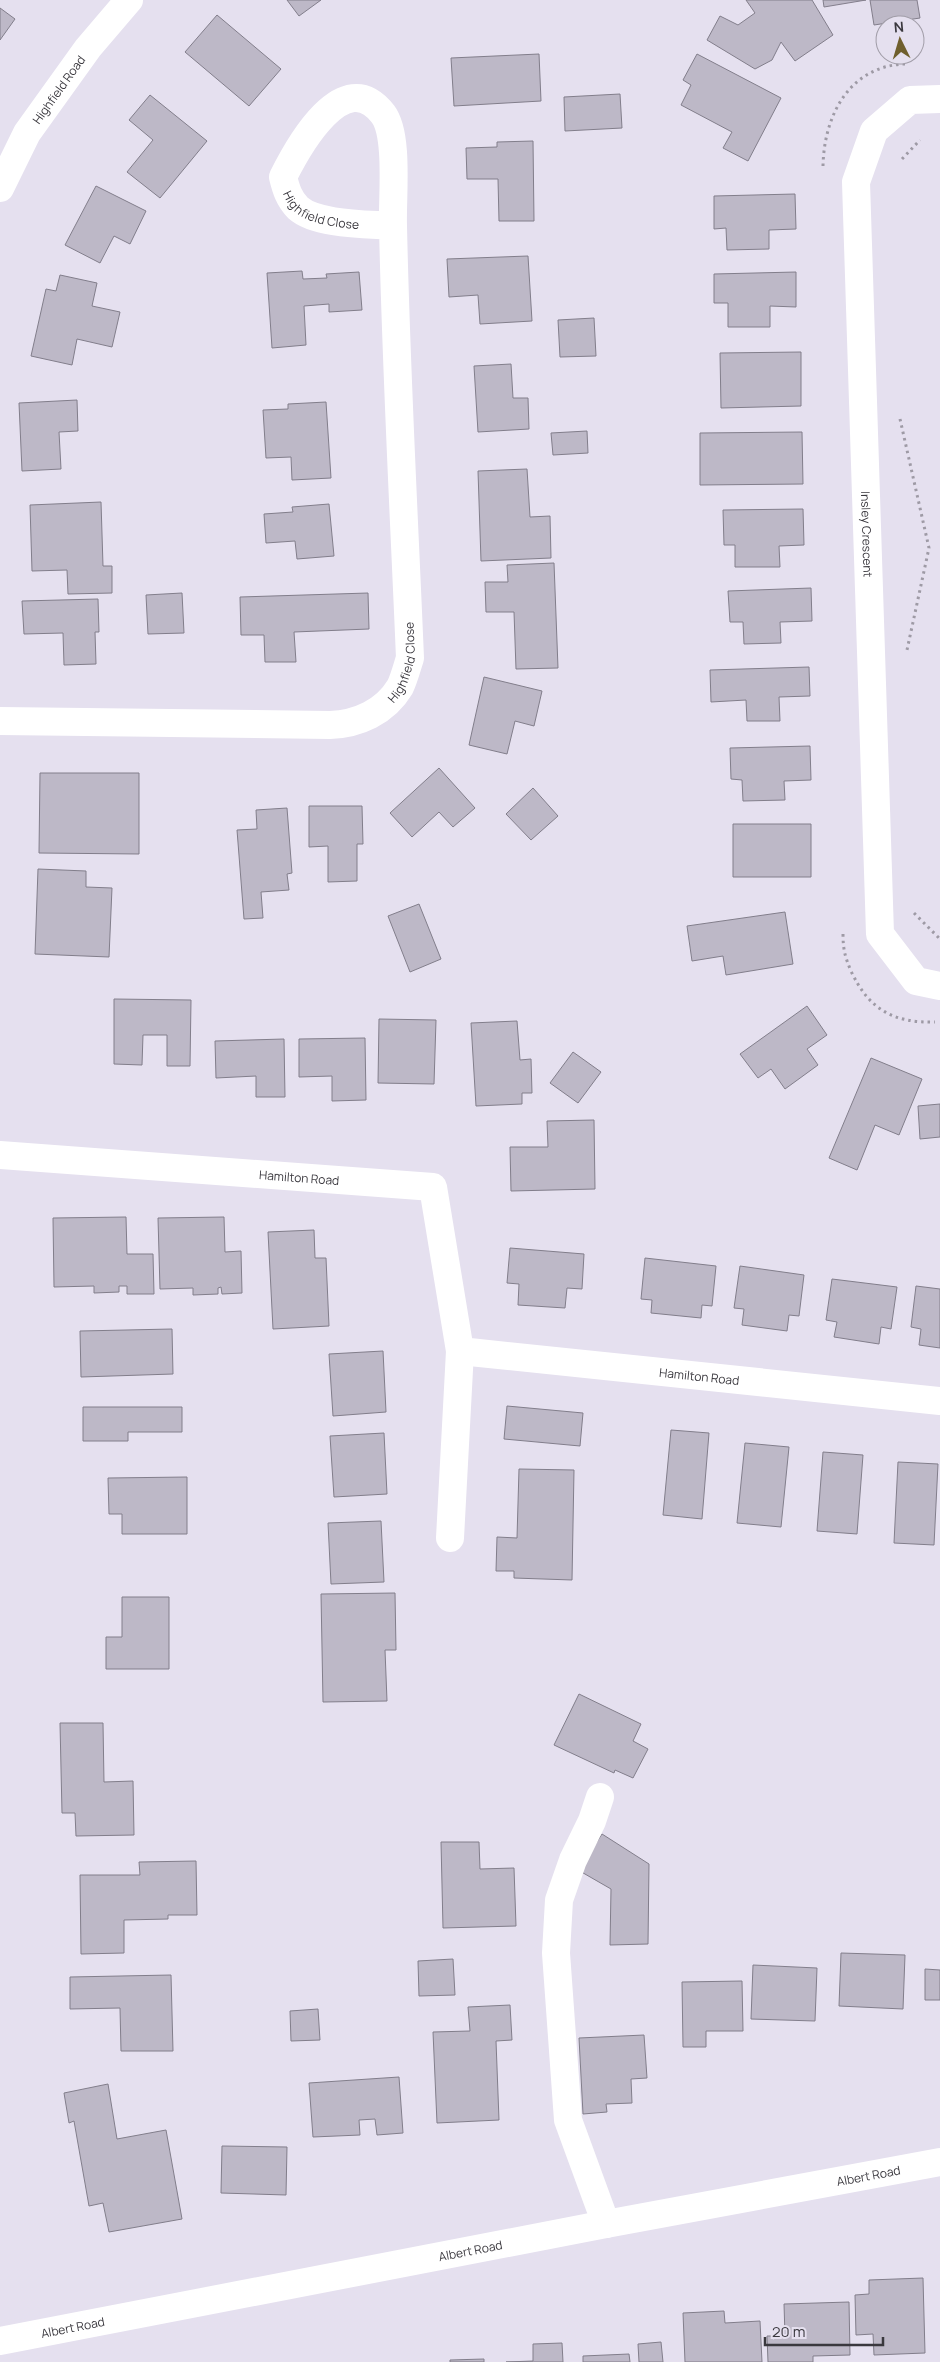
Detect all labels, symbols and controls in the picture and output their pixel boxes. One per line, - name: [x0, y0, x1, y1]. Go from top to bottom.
- north arrow: [875, 15, 925, 65]
- text: N: [893, 17, 905, 36]
- street label: Highfield Road: [28, 52, 89, 127]
- street label: Highfield Close: [280, 188, 360, 233]
- street label: Insley Crescent: [857, 491, 877, 578]
- street label: Highfield Close: [383, 622, 419, 706]
- street label: Hamilton Road: [258, 1166, 340, 1189]
- street label: Hamilton Road: [658, 1363, 740, 1389]
- street label: Albert Road: [835, 2161, 902, 2190]
- street label: Albert Road: [437, 2236, 504, 2265]
- street label: Albert Road: [39, 2313, 106, 2341]
- scale bar: [765, 2314, 882, 2346]
- text: 20 m: [772, 2321, 805, 2342]

